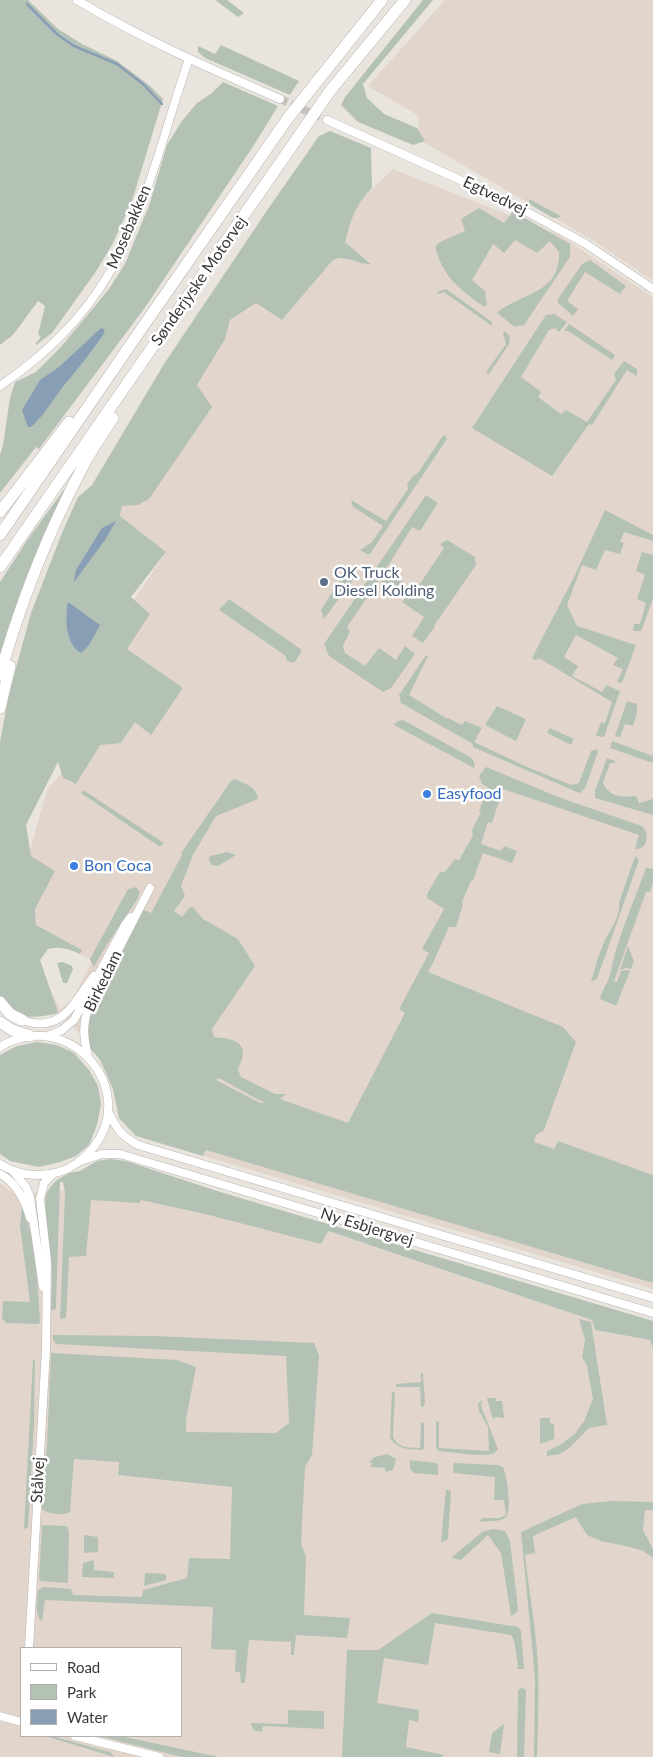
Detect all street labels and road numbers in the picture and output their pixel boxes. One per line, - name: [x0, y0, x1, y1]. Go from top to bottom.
- street label: Egtvedvej: [460, 172, 530, 220]
- street label: Mosebakken: [103, 182, 155, 272]
- street label: Sønderjyske Motorvej: [147, 213, 251, 349]
- street label: Birkedam: [80, 947, 126, 1015]
- street label: Ny Esbjergvej: [318, 1204, 416, 1250]
- street label: Stålvej: [27, 1456, 49, 1504]

